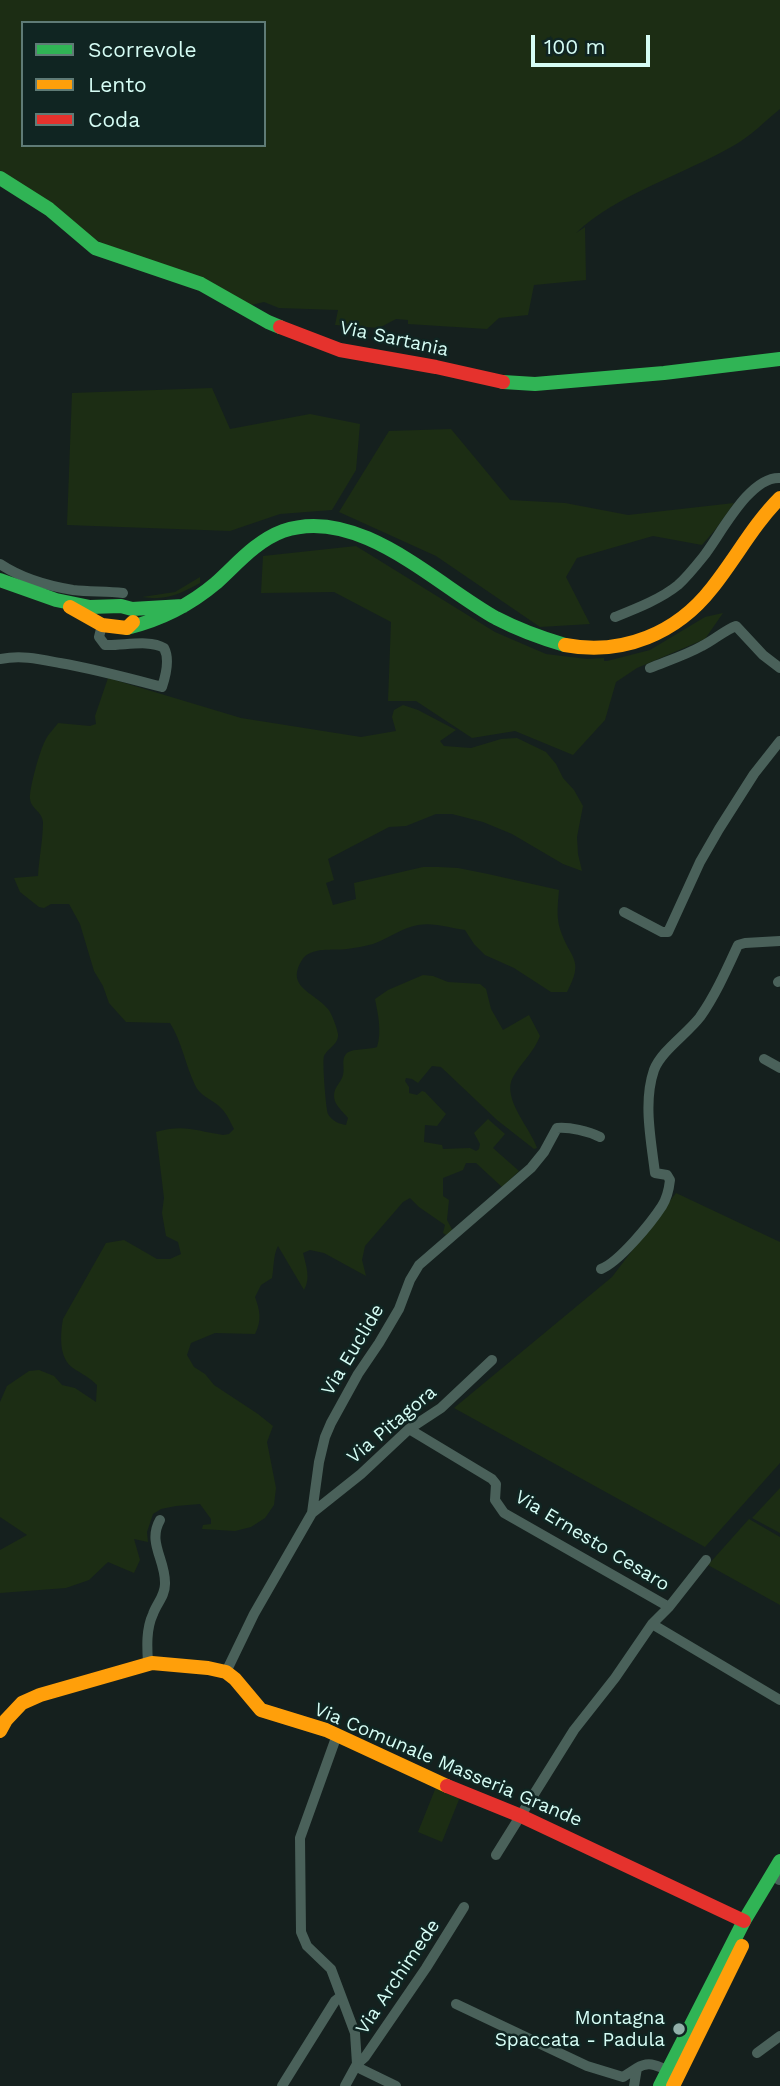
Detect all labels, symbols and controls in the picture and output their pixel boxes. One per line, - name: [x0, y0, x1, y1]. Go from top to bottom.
- legend: [21, 21, 266, 147]
- scale bar: [535, 21, 654, 65]
- text: 100 m: [544, 34, 606, 59]
- text: Scorrevole: [88, 37, 197, 62]
- text: Lento: [88, 72, 147, 97]
- text: Coda: [88, 107, 140, 132]
- street label: Via Sartania: [337, 316, 451, 362]
- street label: Via Euclide: [317, 1300, 389, 1400]
- street label: Via Pitagora: [343, 1381, 441, 1469]
- street label: Via Ernesto Cesaro: [510, 1486, 674, 1596]
- street label: Via Comunale Masseria Grande: [310, 1698, 586, 1832]
- street label: Via Archimede: [351, 1915, 445, 2039]
- place label: Montagna Spaccata - Padula: [495, 2007, 665, 2051]
- marker: Montagna Spaccata - Padula: [671, 2021, 687, 2037]

